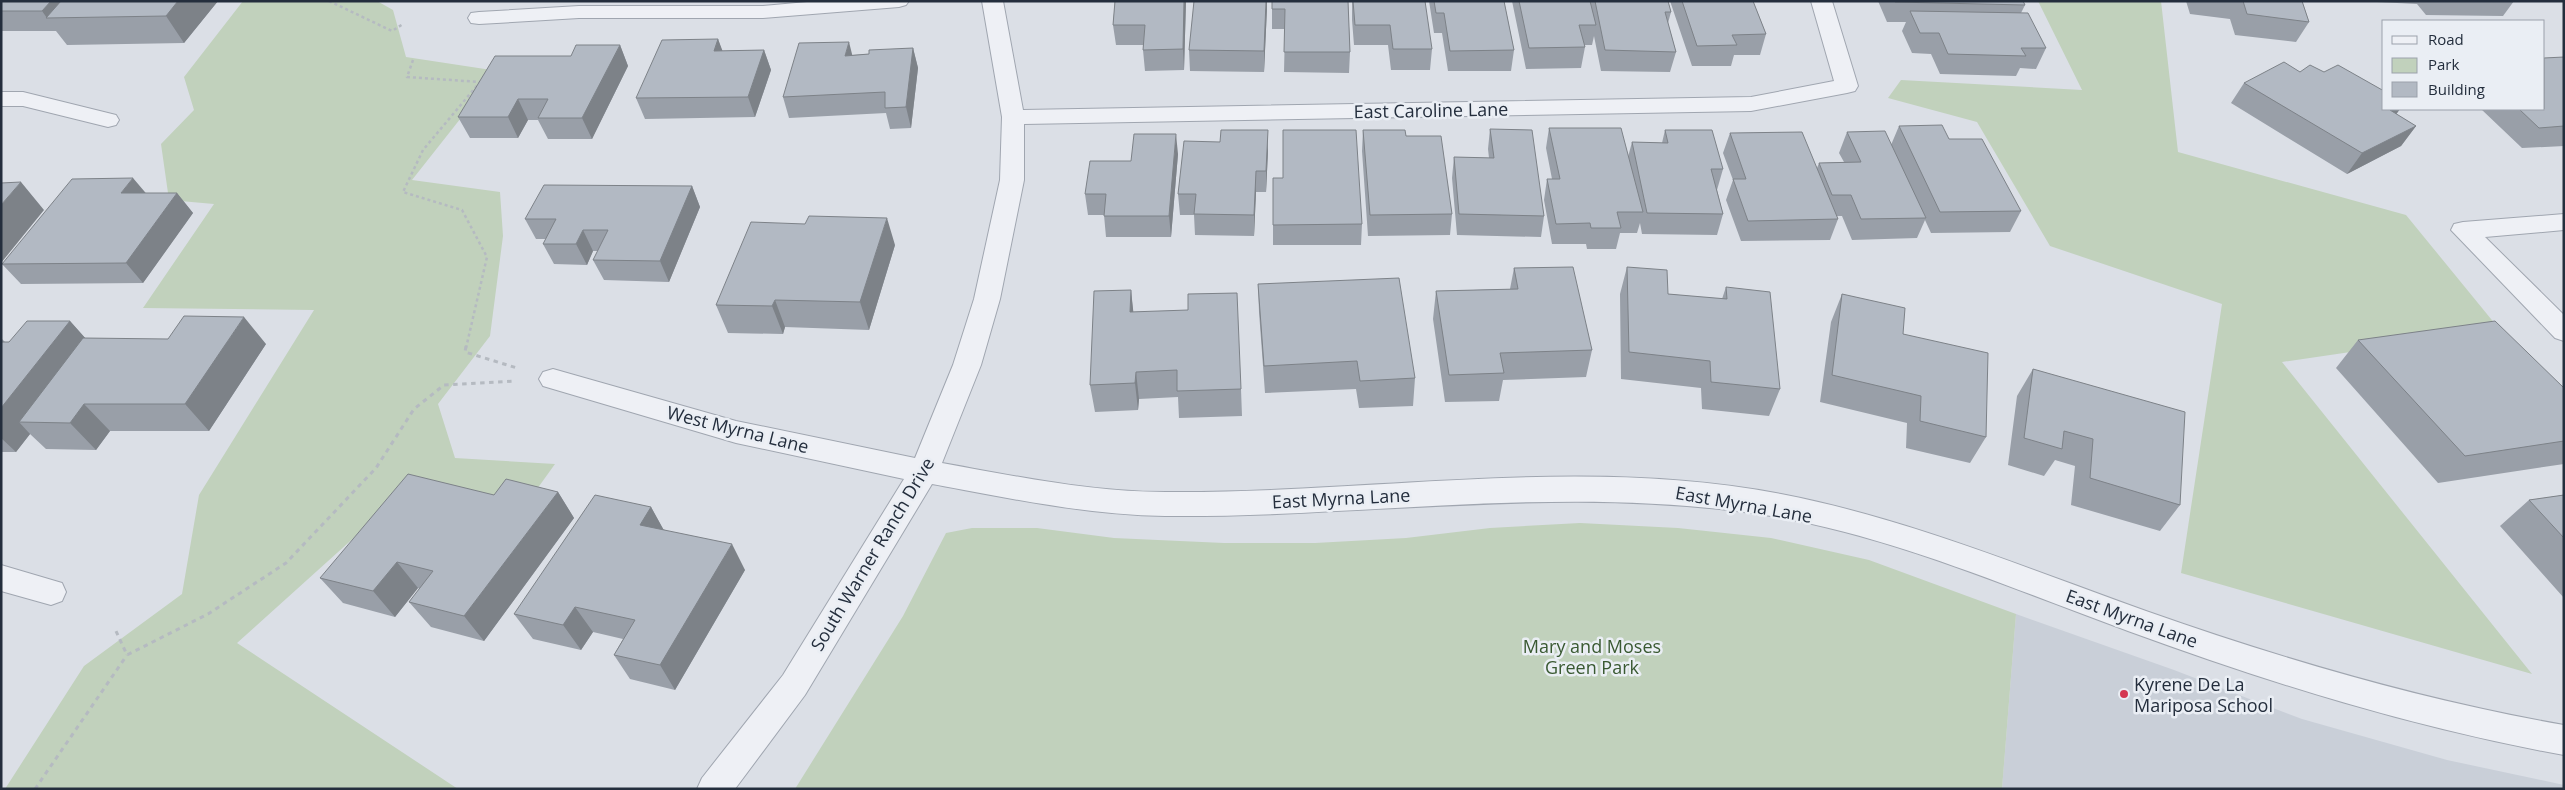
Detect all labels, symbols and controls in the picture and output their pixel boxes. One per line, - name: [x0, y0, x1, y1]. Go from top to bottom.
- legend: [2382, 20, 2545, 110]
- text: Road: [2428, 29, 2464, 49]
- text: Park: [2428, 54, 2459, 74]
- text: Building: [2428, 79, 2485, 99]
- street label: East Caroline Lane: [1353, 97, 1509, 123]
- street label: West Myrna Lane: [665, 400, 811, 458]
- street label: South Warner Ranch Drive: [805, 453, 939, 655]
- street label: East Myrna Lane: [1674, 480, 1814, 528]
- street label: East Myrna Lane: [1271, 482, 1411, 514]
- street label: East Myrna Lane: [2063, 583, 2201, 653]
- park label: Mary and Moses Green Park: [1523, 634, 1661, 679]
- place label: Kyrene De La Mariposa School: [2134, 672, 2273, 717]
- marker: Kyrene De La Mariposa School: [2118, 688, 2130, 700]

